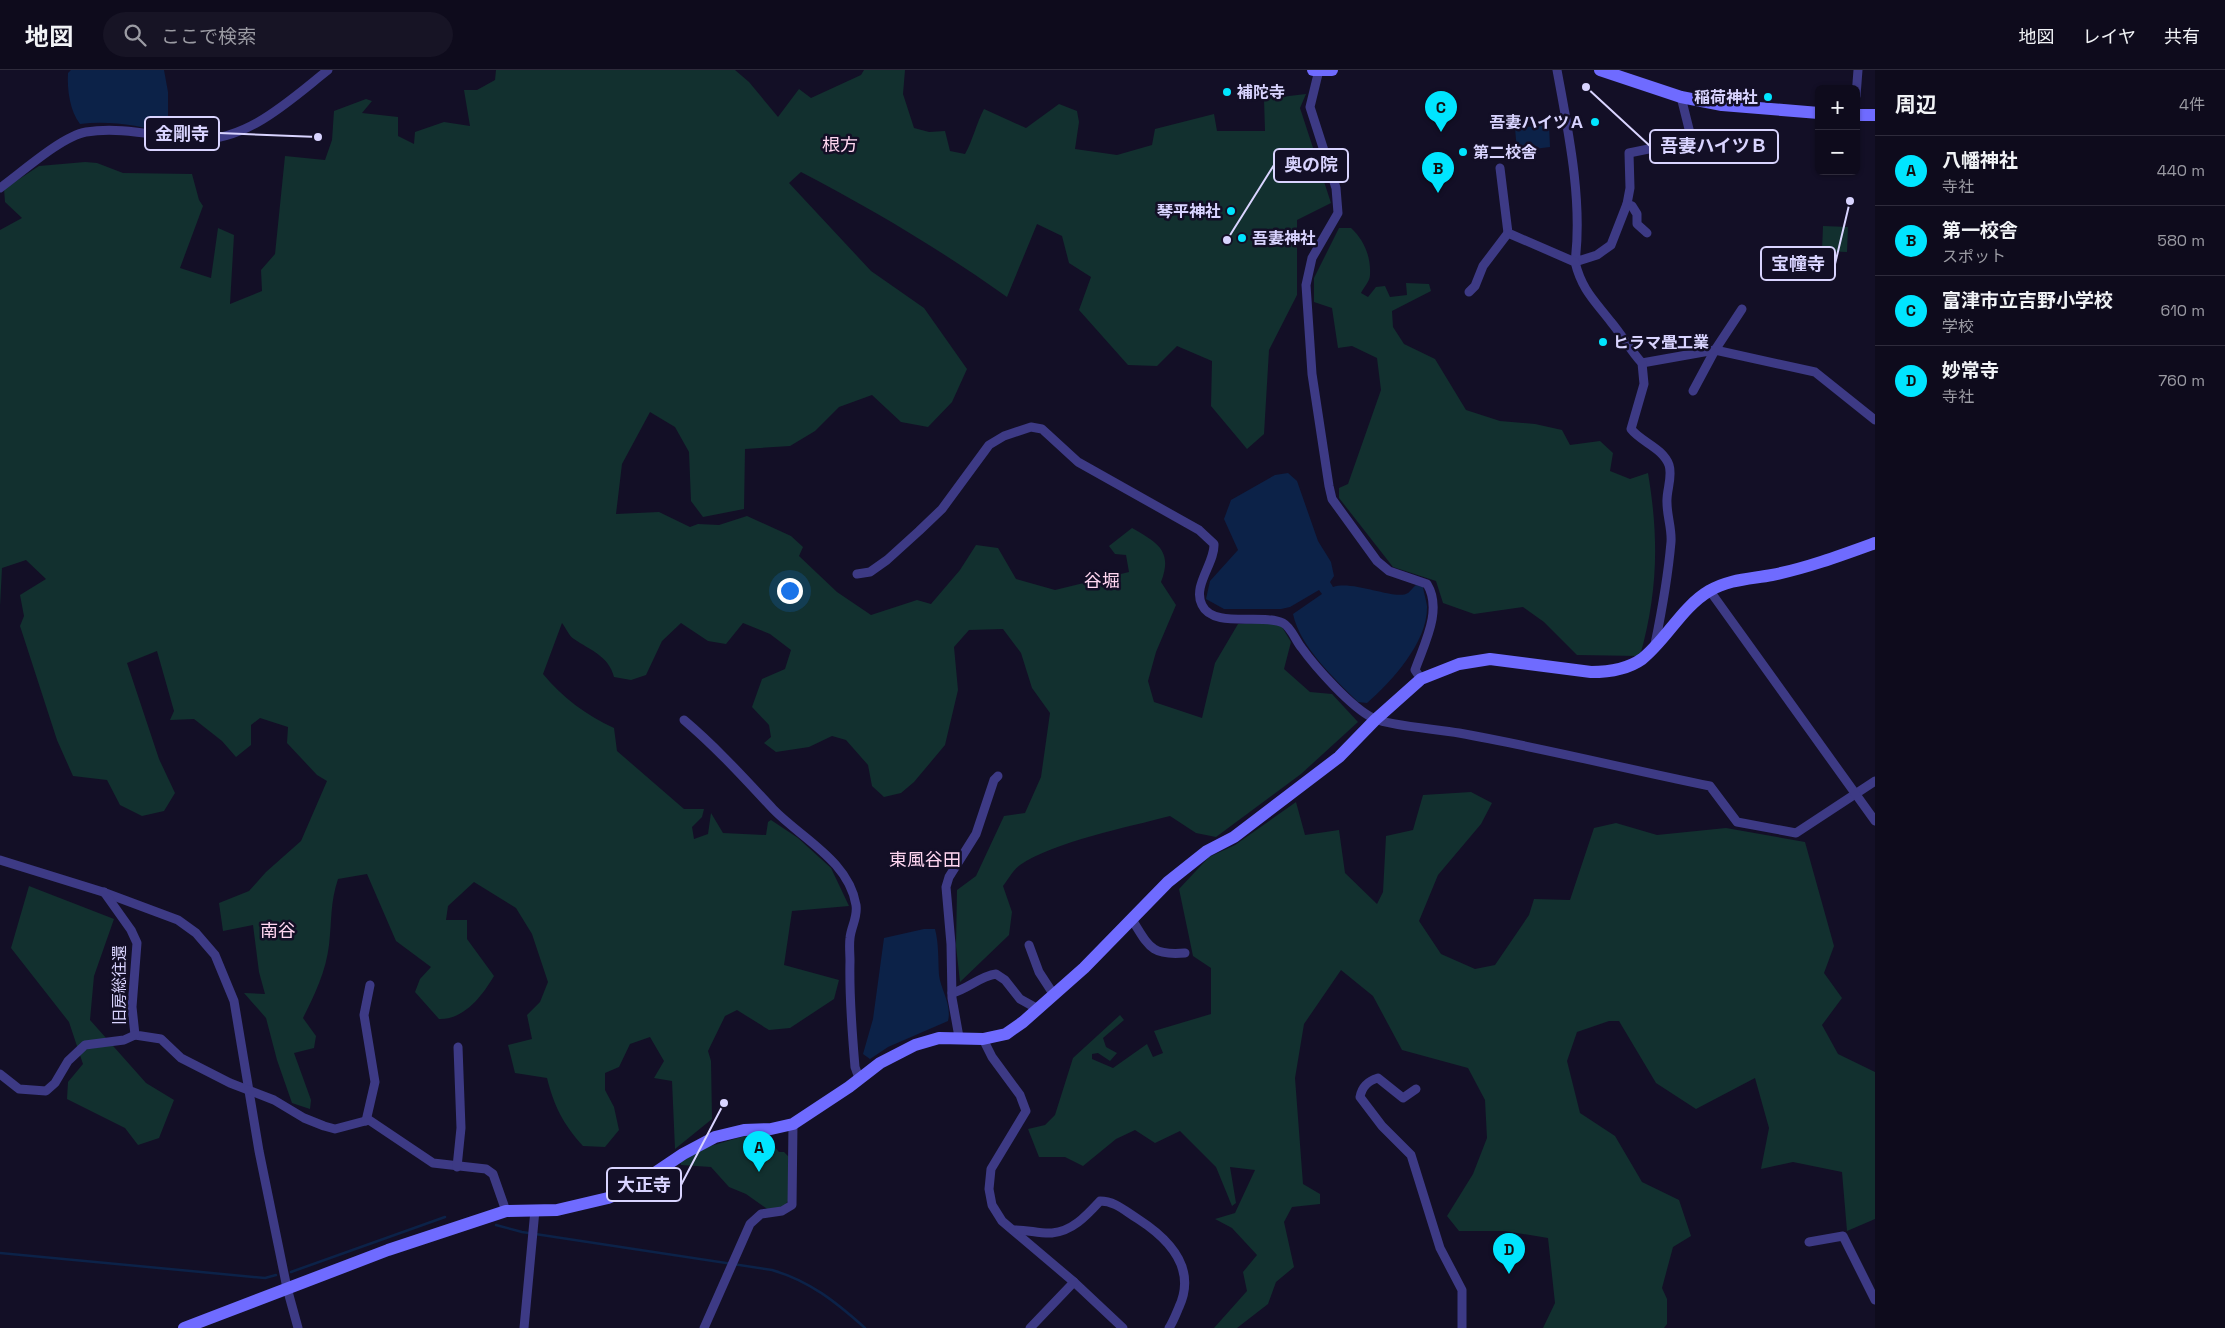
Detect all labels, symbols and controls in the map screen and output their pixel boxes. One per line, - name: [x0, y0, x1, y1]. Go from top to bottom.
- search box: [103, 12, 453, 57]
- text: 地図: [25, 21, 73, 52]
- icon: search: [121, 21, 149, 49]
- text: ここで検索: [161, 24, 256, 49]
- text: 地図: [2019, 25, 2055, 48]
- text: レイヤ: [2083, 25, 2136, 48]
- text: 共有: [2164, 25, 2200, 48]
- place label: 補陀寺: [1237, 82, 1285, 103]
- map controls: [1815, 85, 1860, 175]
- button: +: [1815, 85, 1860, 130]
- marker: 補陀寺: [1221, 86, 1233, 98]
- place label: 稲荷神社: [1694, 87, 1758, 108]
- pin: C: [1425, 91, 1457, 132]
- marker: 稲荷神社: [1762, 91, 1774, 103]
- text: 周辺: [1895, 91, 1937, 118]
- text: 4件: [2179, 94, 2205, 115]
- place label: 吾妻ハイツＡ: [1489, 112, 1585, 133]
- marker: 吾妻ハイツＡ: [1589, 116, 1601, 128]
- callout: 金剛寺: [145, 117, 219, 150]
- text: 金剛寺: [155, 122, 209, 145]
- callout: 吾妻ハイツＢ: [1650, 130, 1778, 163]
- button: −: [1815, 130, 1860, 175]
- district label: 根方: [822, 133, 858, 156]
- text: 吾妻ハイツＢ: [1660, 134, 1768, 157]
- place label: 第二校舎: [1473, 142, 1537, 163]
- marker: 第二校舎: [1457, 146, 1469, 158]
- text: 八幡神社: [1942, 148, 2018, 173]
- callout: 奥の院: [1274, 149, 1348, 182]
- pin: B: [1422, 152, 1454, 193]
- text: 奥の院: [1284, 153, 1338, 176]
- text: A: [1906, 160, 1916, 181]
- text: 440 m: [2157, 160, 2205, 181]
- text: 寺社: [1942, 176, 1974, 197]
- place label: 琴平神社: [1157, 201, 1221, 222]
- marker: 琴平神社: [1225, 205, 1237, 217]
- text: 第一校舎: [1942, 218, 2018, 243]
- place label: 吾妻神社: [1252, 228, 1316, 249]
- text: B: [1906, 230, 1916, 251]
- text: 580 m: [2157, 230, 2205, 251]
- marker: 吾妻神社: [1236, 232, 1248, 244]
- text: スポット: [1942, 246, 2006, 267]
- callout: 宝幢寺: [1761, 247, 1835, 280]
- text: 宝幢寺: [1771, 252, 1825, 275]
- text: 富津市立吉野小学校: [1942, 288, 2113, 313]
- text: C: [1906, 300, 1916, 321]
- text: 610 m: [2160, 300, 2205, 321]
- text: 学校: [1942, 316, 1974, 337]
- place label: ヒラマ畳工業: [1613, 332, 1709, 353]
- marker: ヒラマ畳工業: [1597, 336, 1609, 348]
- text: 妙常寺: [1942, 358, 1999, 383]
- text: D: [1906, 370, 1916, 391]
- text: 760 m: [2158, 370, 2205, 391]
- text: 寺社: [1942, 386, 1974, 407]
- district label: 谷堀: [1084, 569, 1120, 592]
- your location: [777, 578, 803, 604]
- district label: 東風谷田: [889, 848, 961, 871]
- district label: 南谷: [260, 919, 296, 942]
- street label: 旧房総往還: [109, 945, 130, 1025]
- pin: A: [743, 1131, 775, 1172]
- callout: 大正寺: [607, 1168, 681, 1201]
- text: 大正寺: [617, 1173, 671, 1196]
- pin: D: [1493, 1233, 1525, 1274]

